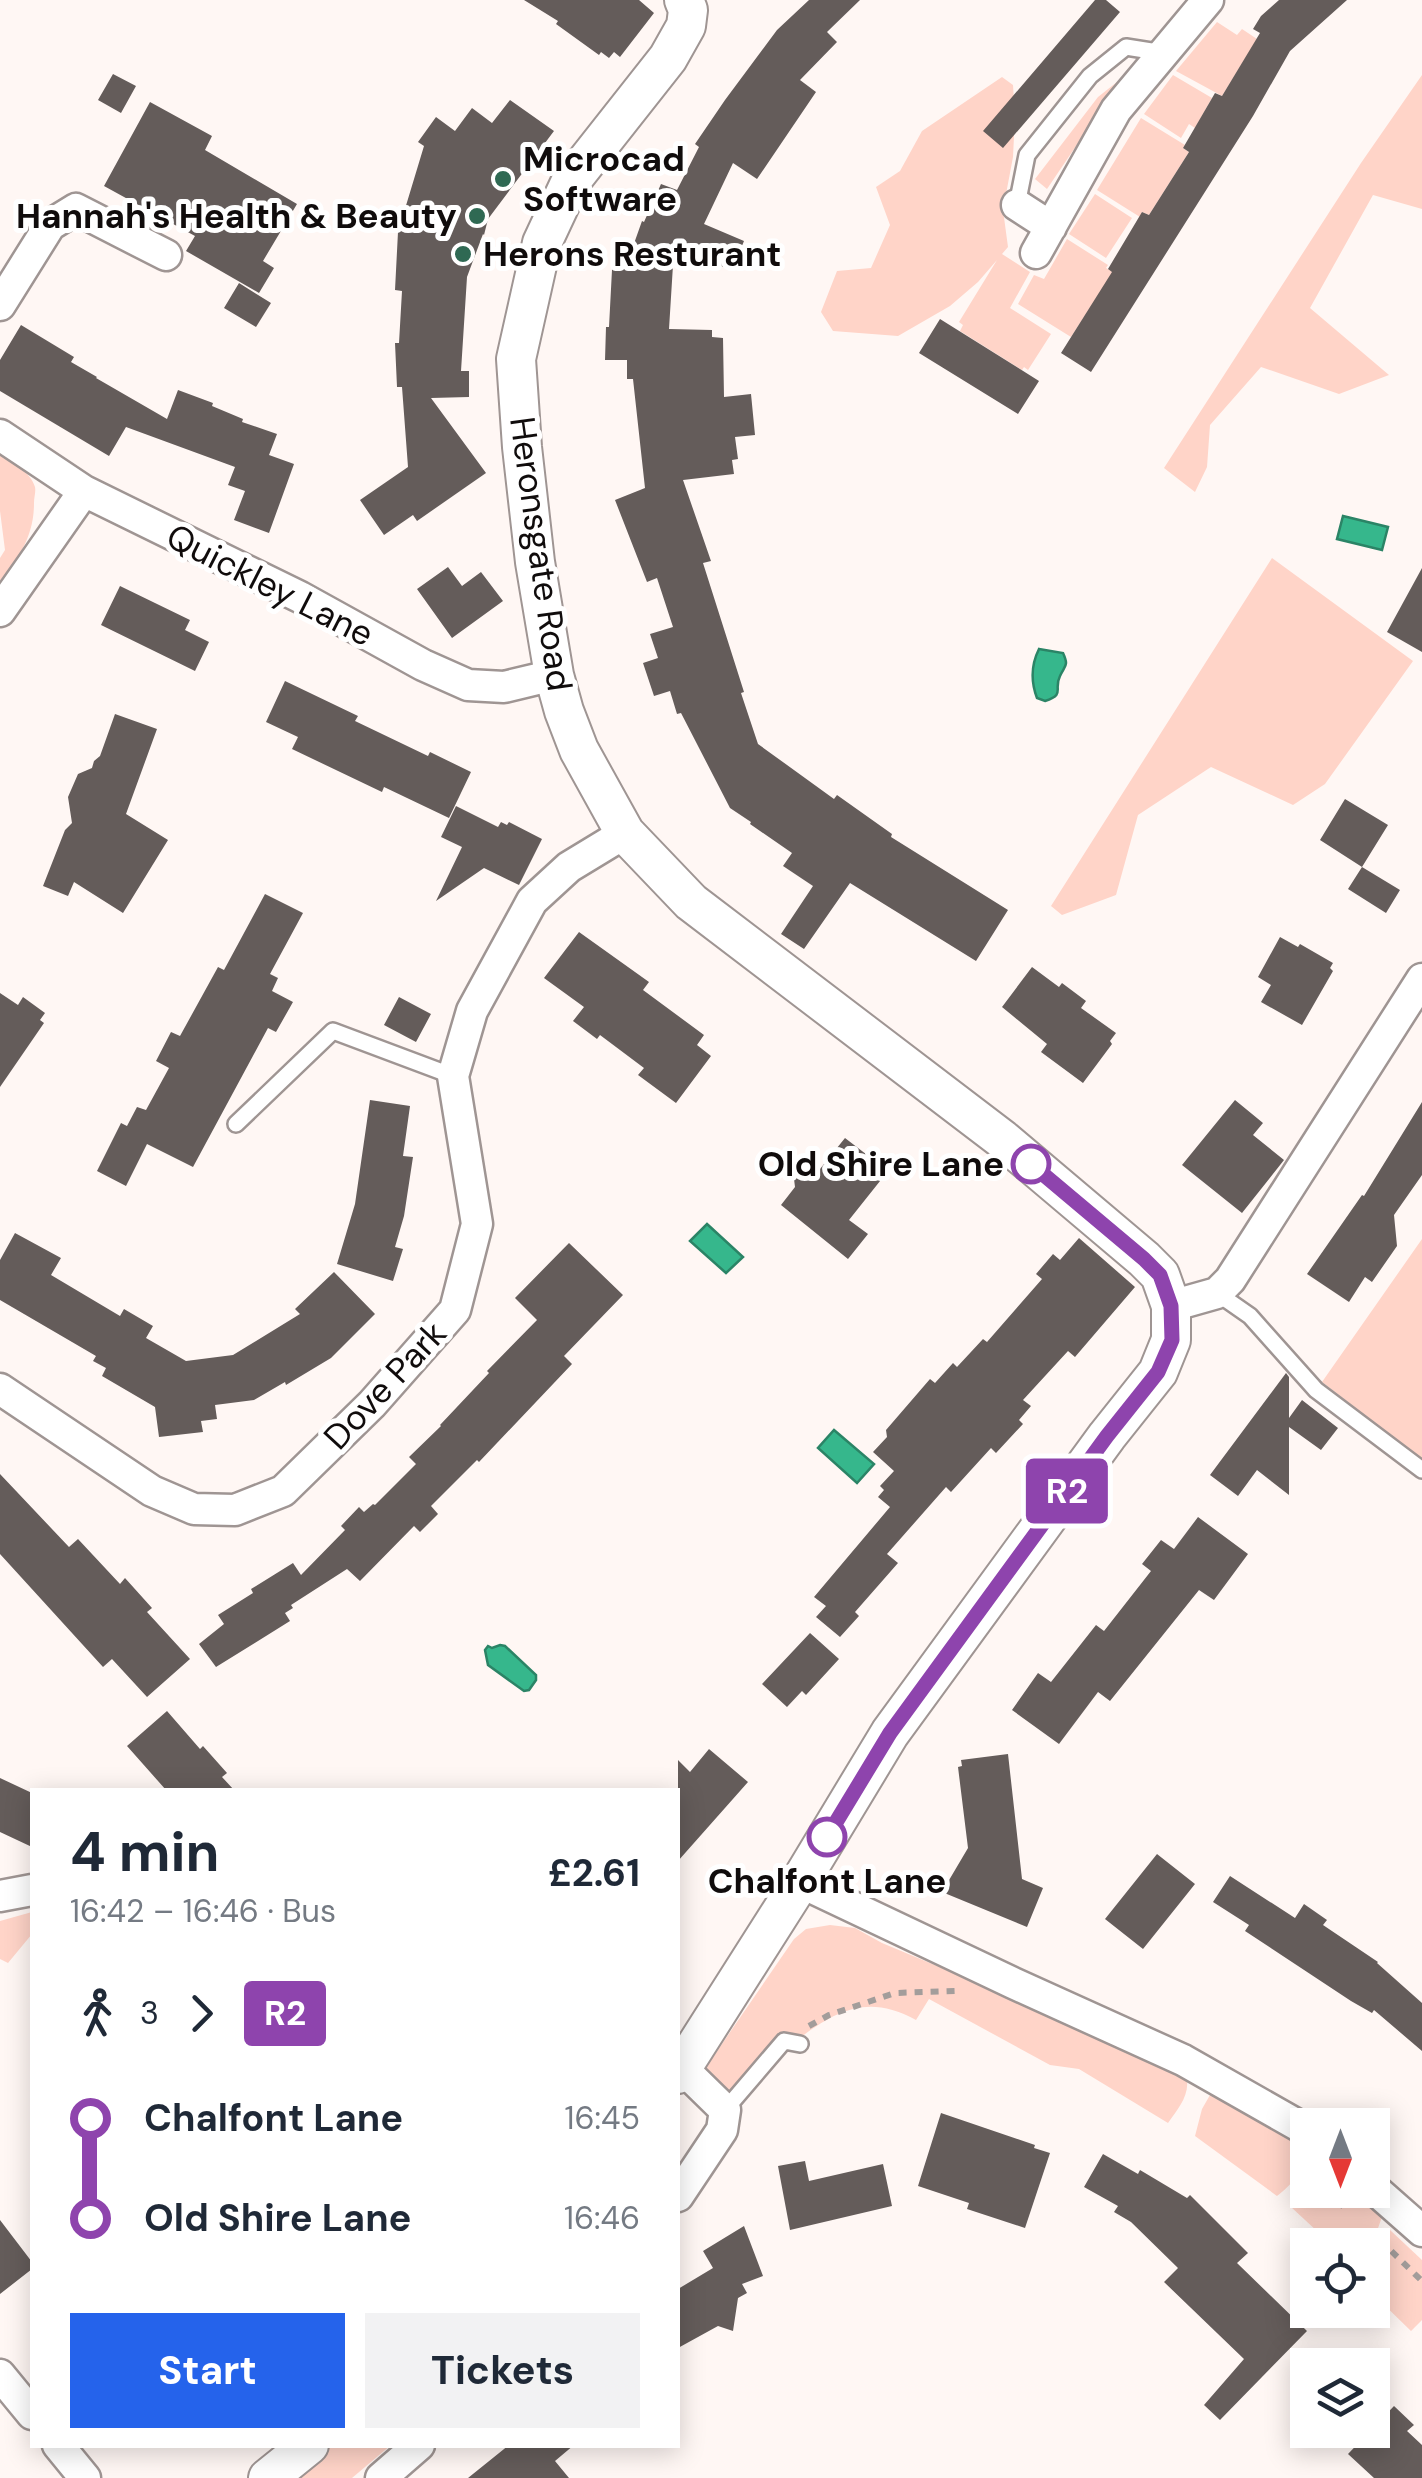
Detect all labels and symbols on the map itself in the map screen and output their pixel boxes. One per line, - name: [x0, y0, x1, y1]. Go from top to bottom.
- place label: Microcad Software: [523, 136, 685, 222]
- marker: Microcad Software: [492, 168, 514, 190]
- place label: Hannah's Health & Beauty: [16, 193, 457, 239]
- marker: Hannah's Health & Beauty: [466, 205, 488, 227]
- place label: Herons Resturant: [483, 231, 781, 277]
- marker: Herons Resturant: [452, 243, 474, 265]
- street label: Heronsgate Road: [499, 414, 583, 694]
- street label: Quickley Lane: [159, 513, 381, 657]
- place label: Old Shire Lane: [758, 1141, 1004, 1187]
- marker: Old Shire Lane: [1012, 1145, 1050, 1183]
- street label: Dove Park: [314, 1311, 457, 1459]
- line badge: R2: [1022, 1458, 1112, 1524]
- marker: Chalfont Lane: [808, 1818, 846, 1856]
- place label: Chalfont Lane: [708, 1858, 946, 1904]
- north arrow: [1290, 2108, 1390, 2208]

